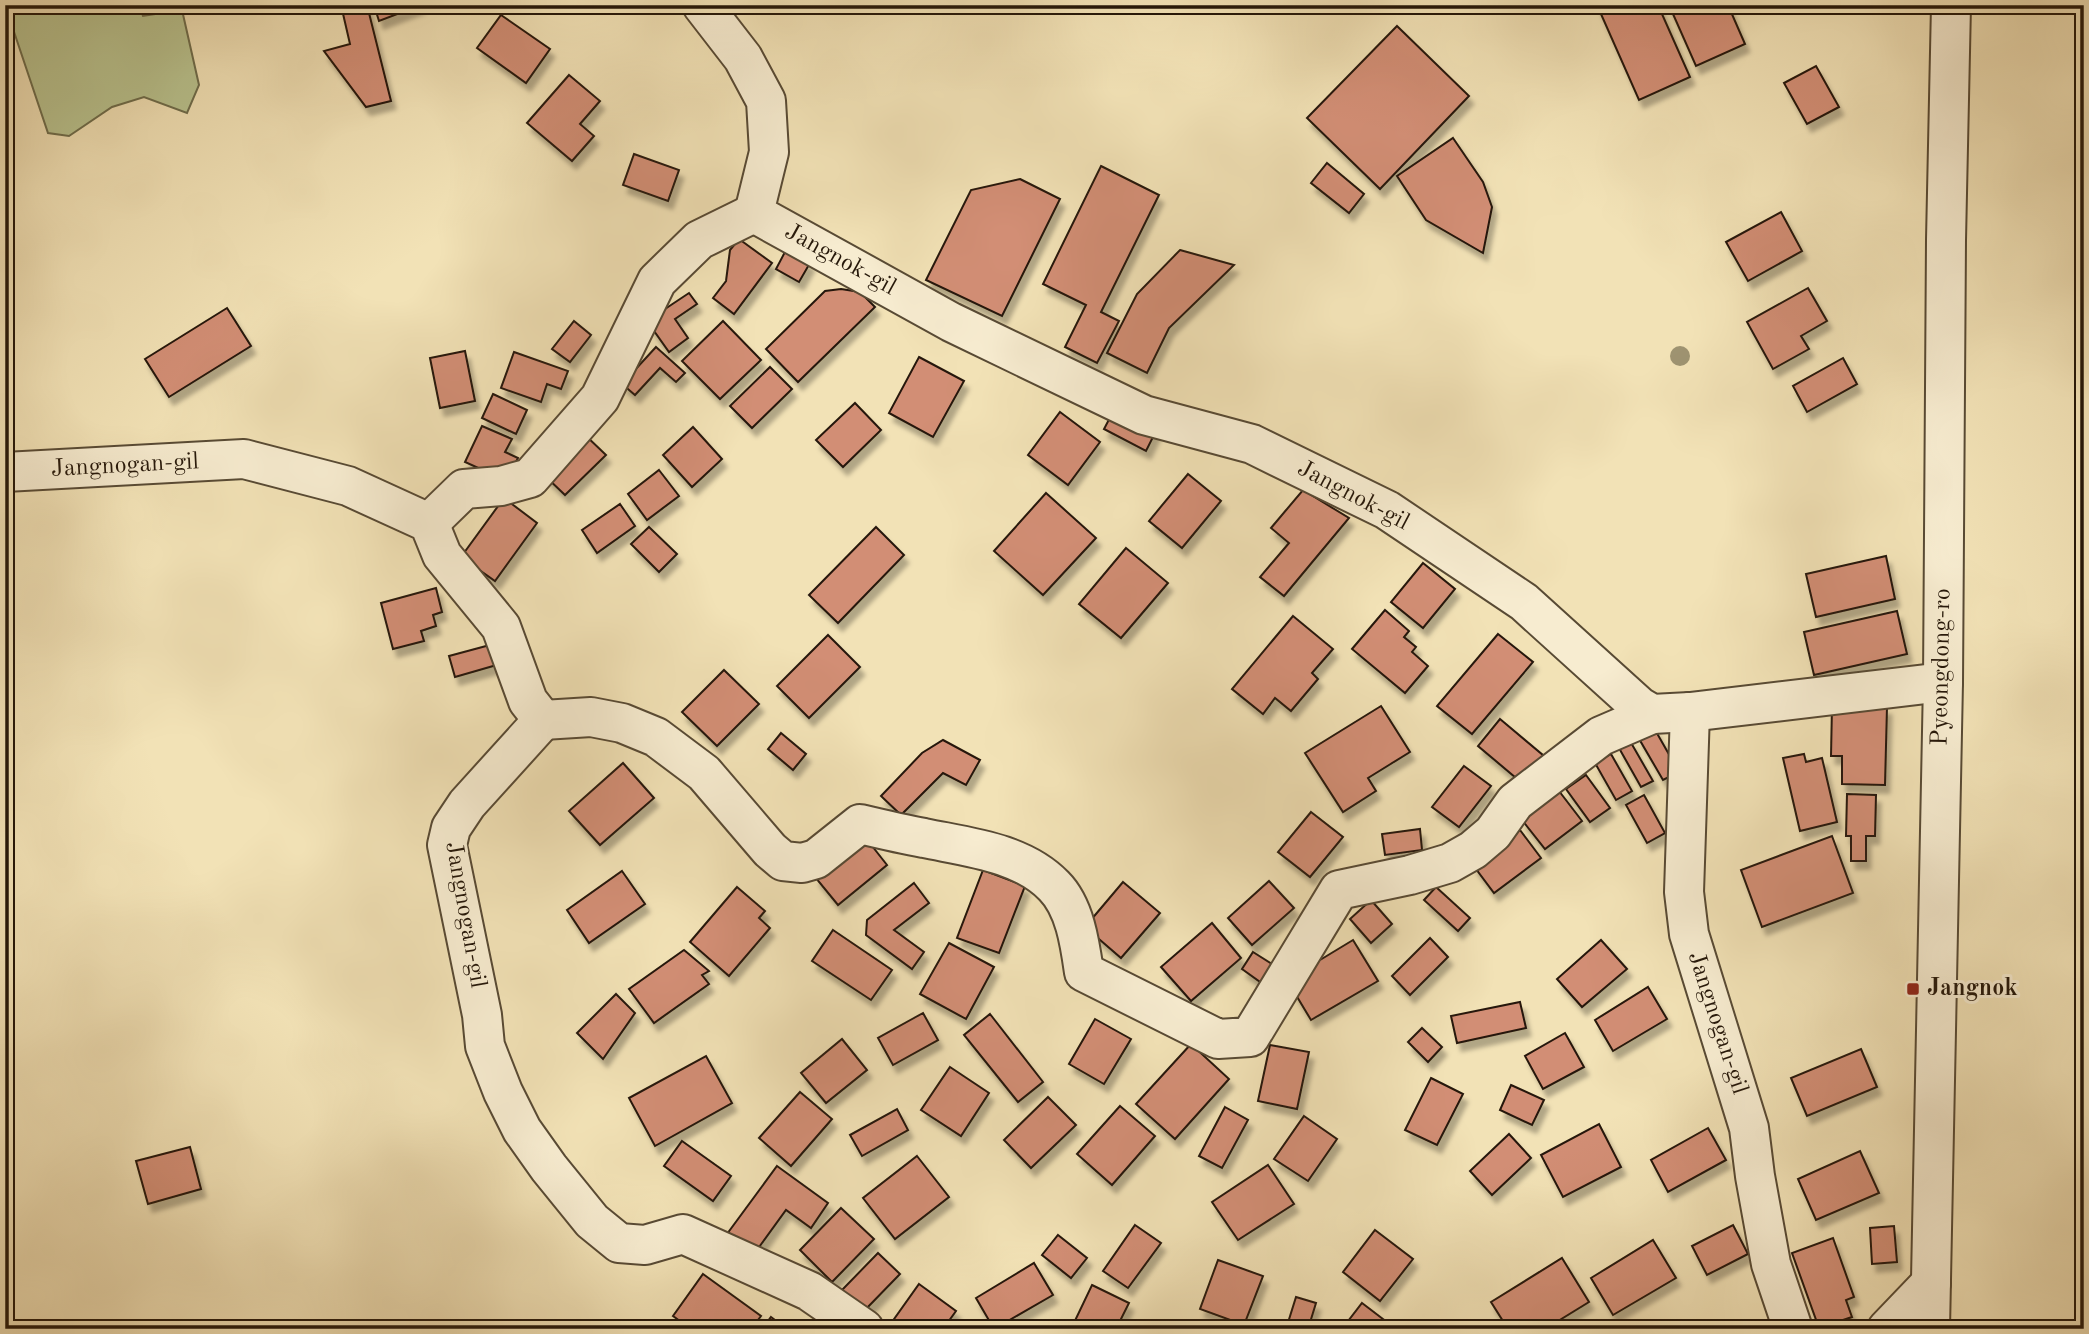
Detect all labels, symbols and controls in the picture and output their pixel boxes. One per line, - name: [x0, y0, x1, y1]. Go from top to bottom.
- street label: Jangnok-gil: [780, 220, 900, 300]
- street label: Jangnogan-gil: [50, 450, 200, 482]
- street label: Jangnok-gil: [1293, 457, 1413, 535]
- street label: Pyeongdong-ro: [1929, 588, 1955, 746]
- street label: Jangnogan-gil: [440, 840, 490, 990]
- street label: Jangnogan-gil: [1683, 949, 1751, 1097]
- place label: Jangnok: [1927, 977, 2018, 1001]
- marker: Jangnok: [1905, 981, 1921, 997]

